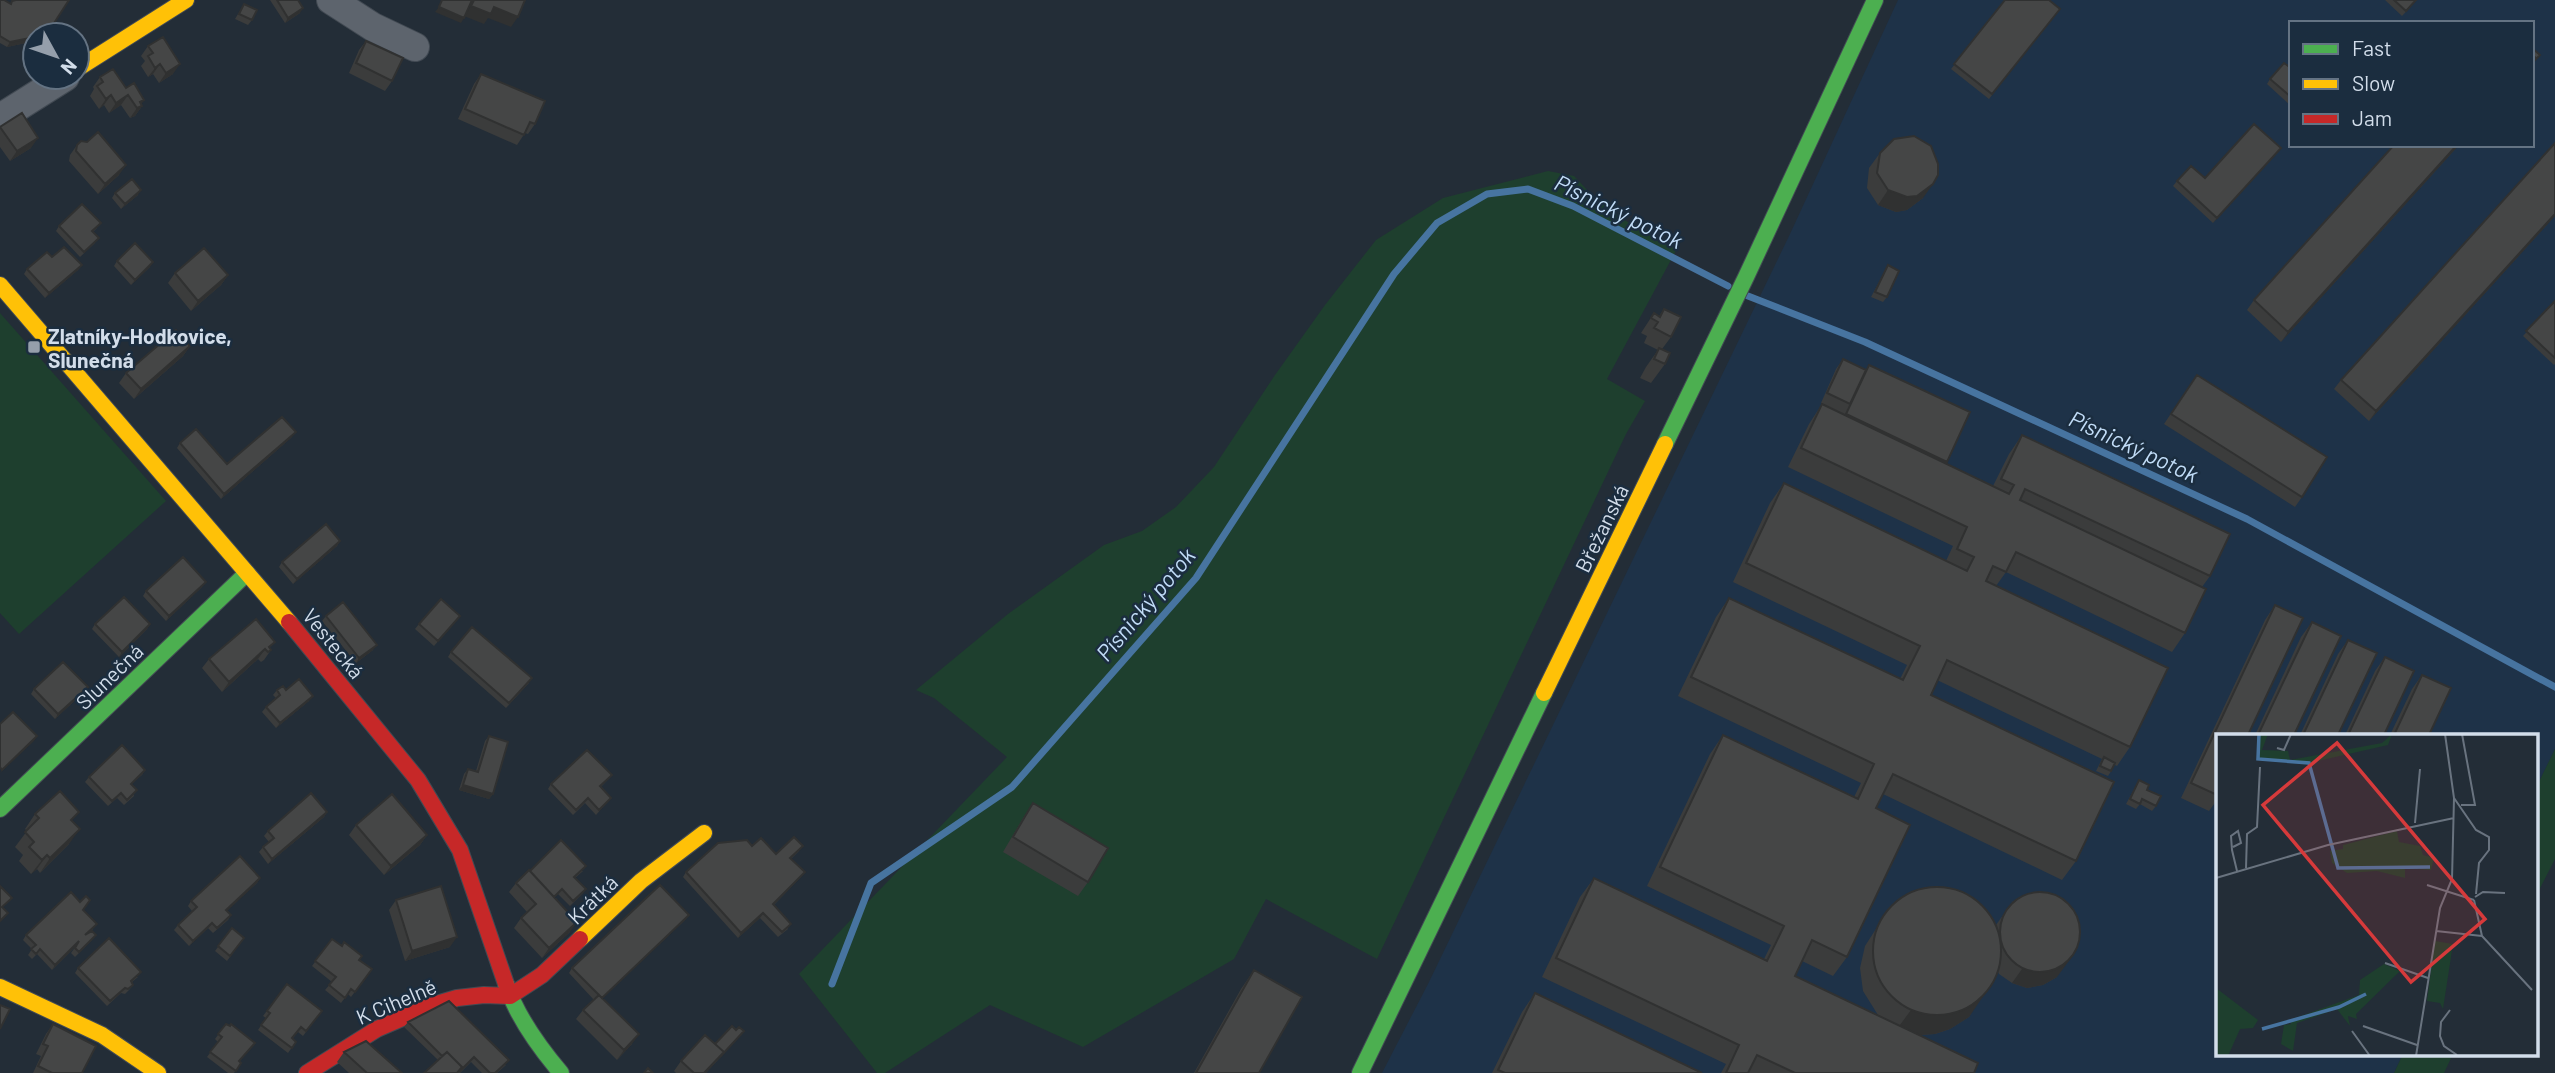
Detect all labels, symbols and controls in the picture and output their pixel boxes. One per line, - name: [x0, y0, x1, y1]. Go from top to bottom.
- north arrow: [21, 21, 91, 91]
- legend: [2289, 21, 2534, 147]
- text: Fast: [2352, 35, 2392, 60]
- text: N: [57, 55, 82, 79]
- text: Slow: [2352, 70, 2395, 95]
- text: Jam: [2352, 105, 2392, 130]
- water label: Písnický potok: [1550, 168, 1688, 254]
- place label: Zlatníky-Hodkovice, Slunečná: [48, 323, 232, 372]
- marker: Zlatníky-Hodkovice, Slunečná: [26, 339, 42, 355]
- water label: Písnický potok: [2065, 404, 2203, 488]
- street label: Břežanská: [1569, 480, 1633, 576]
- water label: Písnický potok: [1090, 542, 1200, 666]
- street label: Vestecká: [298, 603, 370, 683]
- street label: Slunečná: [70, 638, 148, 714]
- inset map: [2216, 734, 2538, 1056]
- street label: Krátká: [562, 869, 622, 929]
- street label: K Cihelně: [352, 973, 440, 1029]

